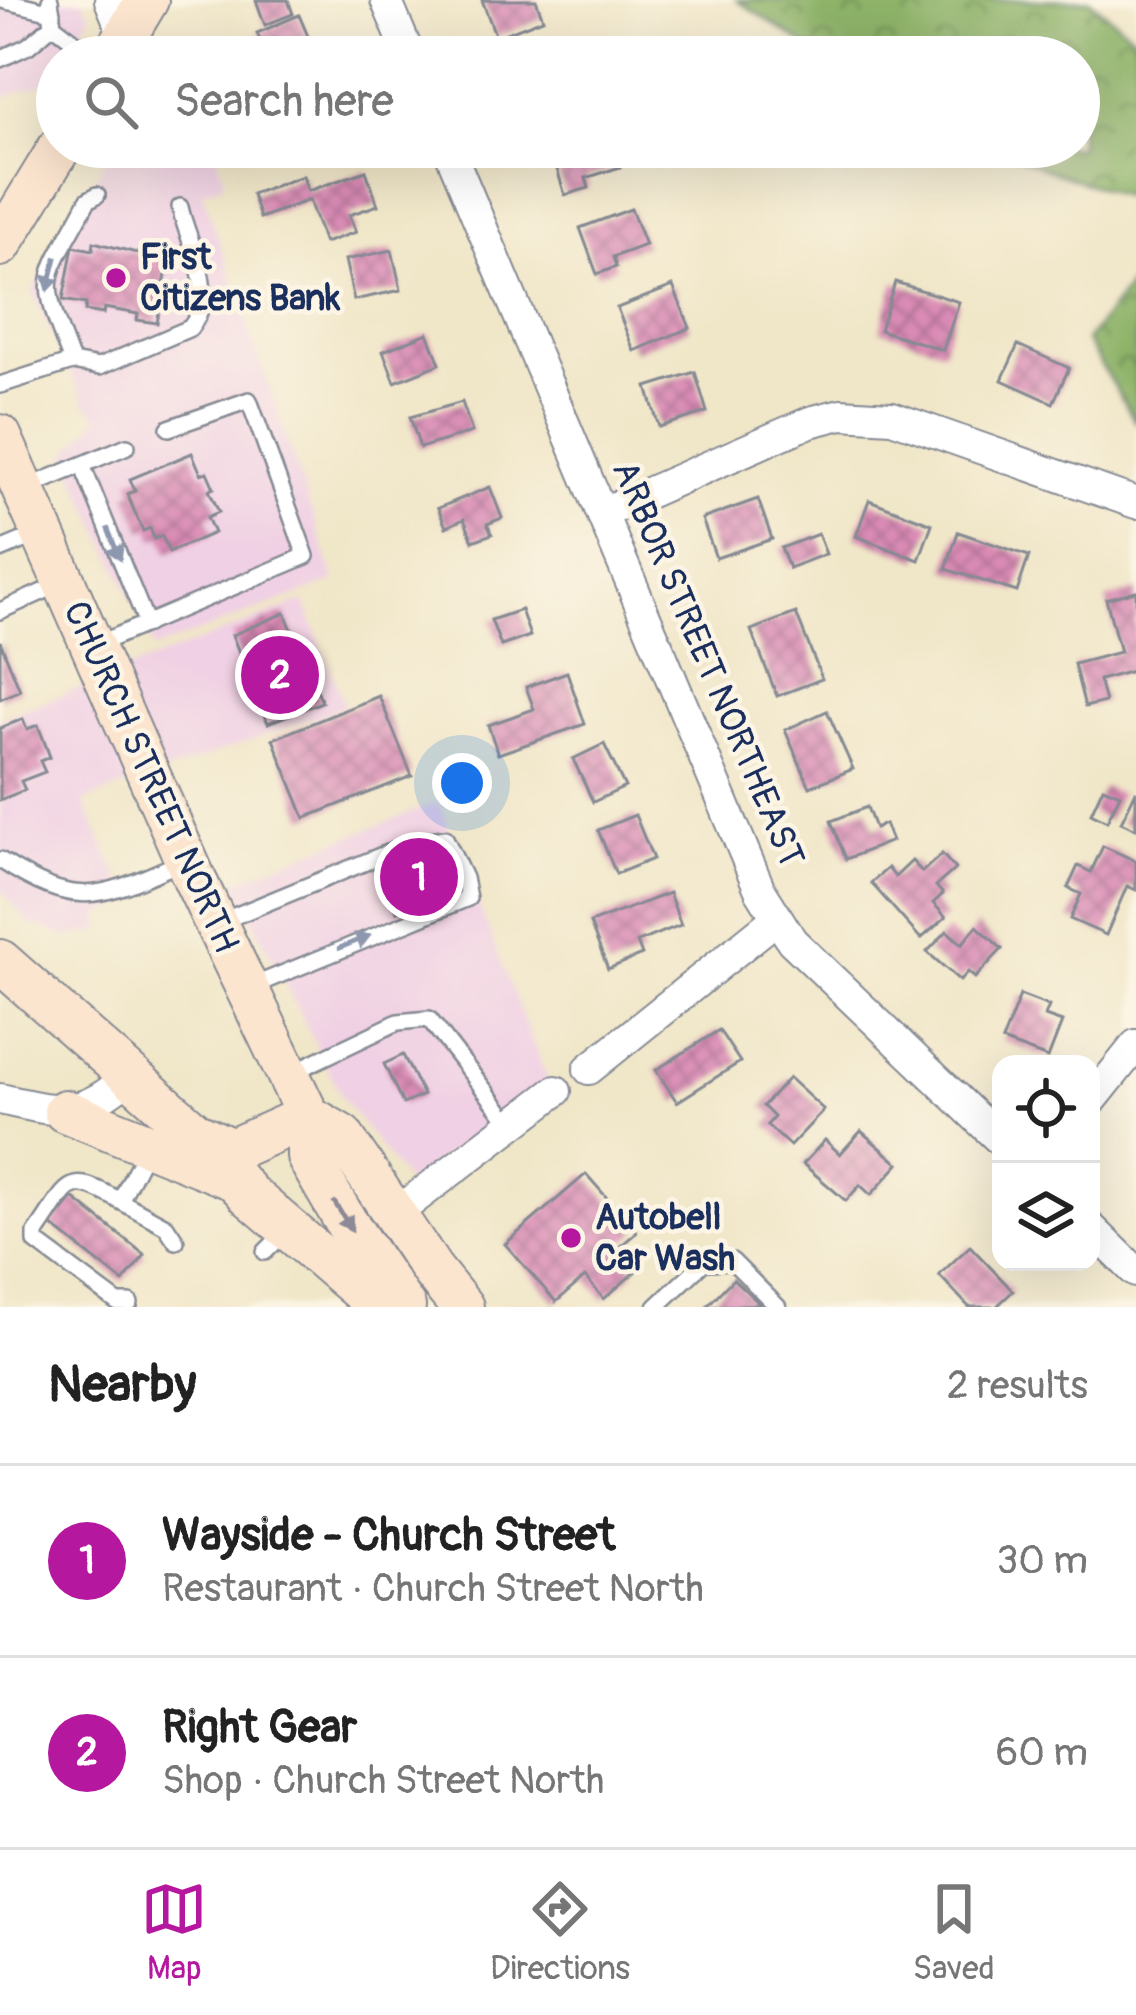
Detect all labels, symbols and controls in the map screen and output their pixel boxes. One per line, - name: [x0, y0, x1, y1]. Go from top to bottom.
- search box: [36, 36, 1100, 168]
- icon: search: [78, 69, 144, 135]
- text: Search here: [174, 74, 394, 130]
- place label: First Citizens Bank: [140, 235, 341, 321]
- one-way arrow: [42, 256, 61, 293]
- marker: First Citizens Bank: [103, 265, 129, 291]
- street label: ARBOR STREET NORTHEAST: [602, 454, 814, 874]
- one-way arrow: [105, 527, 124, 563]
- street label: CHURCH STREET NORTH: [53, 594, 249, 960]
- pin: 2: [241, 630, 319, 720]
- your location: [432, 753, 492, 813]
- pin: 1: [380, 832, 458, 922]
- one-way arrow: [337, 932, 373, 951]
- map controls: [992, 1055, 1100, 1271]
- button: locate: [992, 1055, 1100, 1163]
- button: layers: [992, 1163, 1100, 1271]
- place label: Autobell Car Wash: [595, 1195, 735, 1281]
- one-way arrow: [332, 1199, 353, 1233]
- marker: Autobell Car Wash: [558, 1225, 584, 1251]
- text: Nearby: [48, 1353, 196, 1417]
- text: 2 results: [947, 1361, 1088, 1410]
- text: Wayside - Church Street: [162, 1508, 615, 1564]
- text: 1: [79, 1536, 95, 1585]
- text: 30 m: [997, 1536, 1088, 1585]
- text: Restaurant · Church Street North: [162, 1564, 704, 1613]
- text: Right Gear: [162, 1700, 357, 1756]
- text: 2: [76, 1728, 98, 1777]
- text: 60 m: [996, 1728, 1088, 1777]
- text: Shop · Church Street North: [162, 1756, 604, 1805]
- tab: Map: [141, 1876, 207, 1989]
- tab: Directions: [490, 1876, 630, 1989]
- tab: Saved: [913, 1876, 995, 1989]

